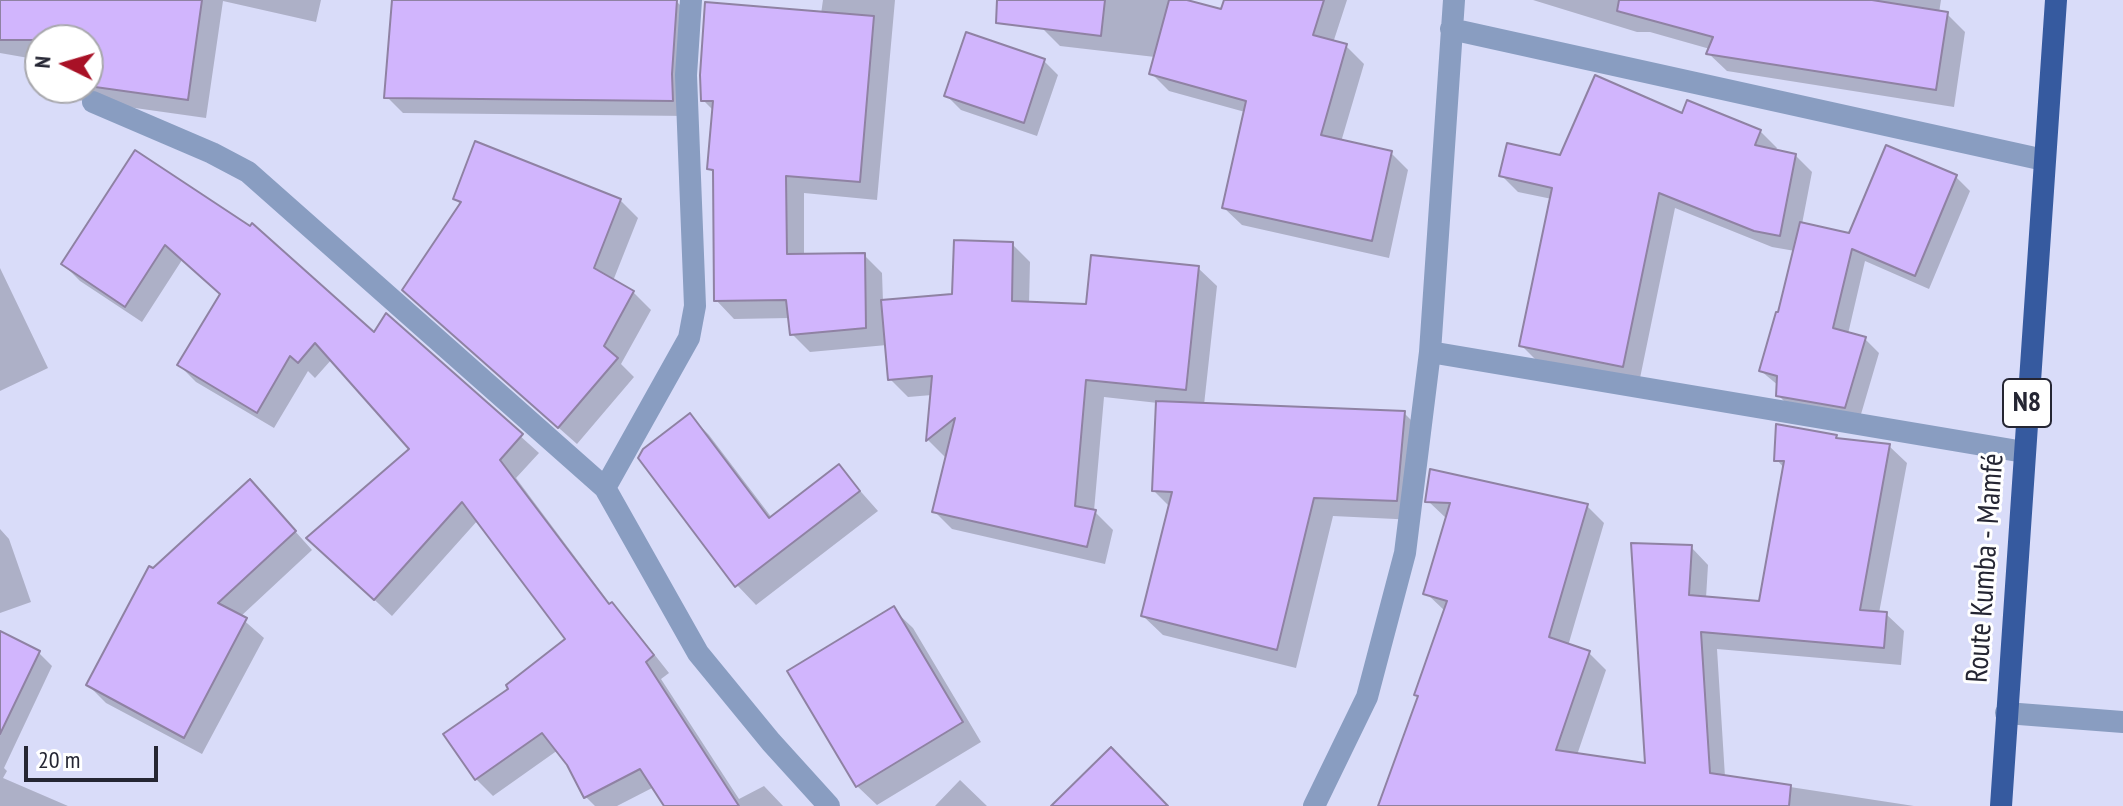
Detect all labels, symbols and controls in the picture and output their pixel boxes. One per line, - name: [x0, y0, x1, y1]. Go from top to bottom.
- north arrow: [24, 24, 104, 104]
- text: N: [28, 55, 57, 69]
- road number: N8: [2003, 379, 2051, 427]
- street label: Route Kumba - Mamfé: [1960, 452, 2012, 684]
- scale bar: [28, 730, 162, 780]
- text: 20 m: [38, 744, 80, 775]

